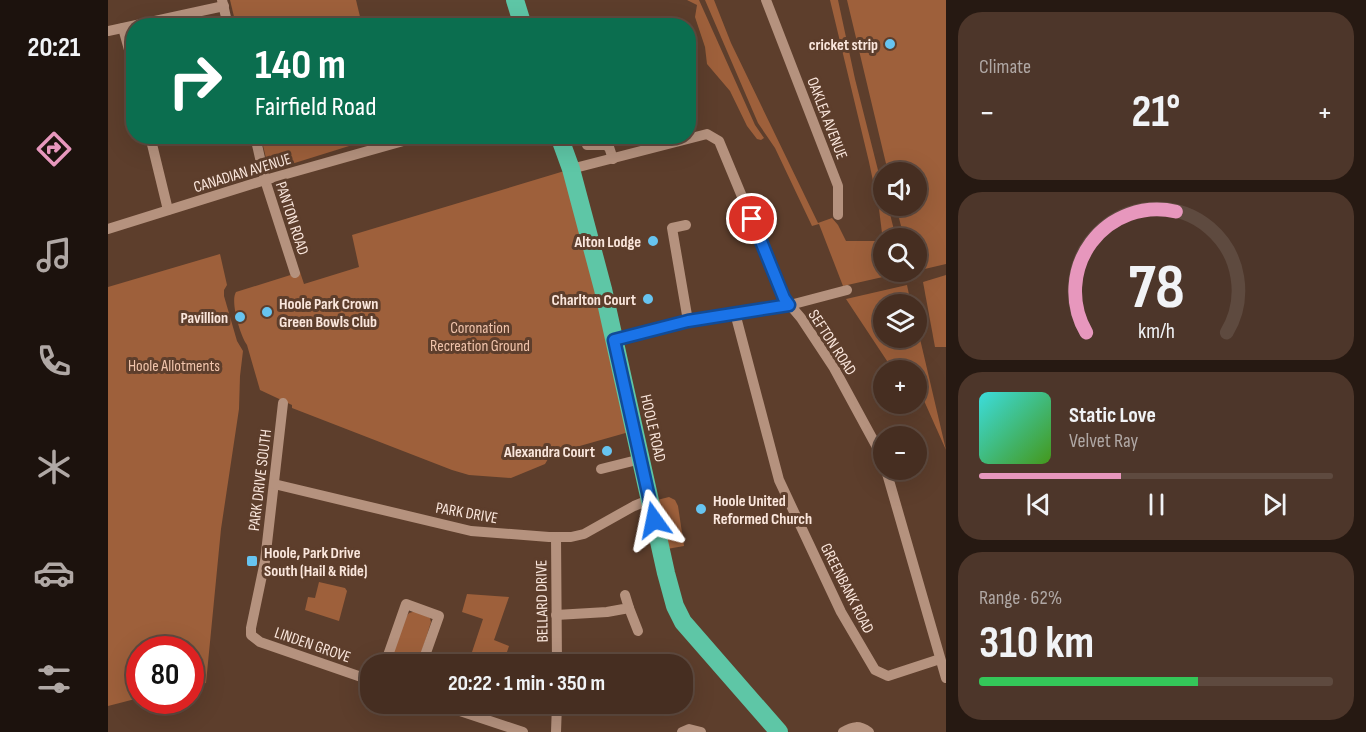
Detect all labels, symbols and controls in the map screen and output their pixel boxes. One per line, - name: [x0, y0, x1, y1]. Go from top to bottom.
- text: 20:21: [28, 32, 80, 64]
- place label: cricket strip: [809, 36, 878, 55]
- marker: cricket strip: [883, 37, 897, 51]
- text: 140 m: [255, 40, 346, 91]
- icon: right: [156, 42, 234, 120]
- text: Climate: [979, 55, 1031, 79]
- street label: OAKLEA AVENUE: [802, 75, 851, 162]
- text: 21°: [1132, 85, 1180, 140]
- text: Fairfield Road: [255, 91, 376, 123]
- text: −: [979, 93, 995, 133]
- text: +: [1317, 93, 1333, 133]
- icon: directions: [33, 128, 75, 170]
- street label: CANADIAN AVENUE: [191, 150, 294, 197]
- map controls: [873, 162, 927, 480]
- button: sound: [873, 162, 927, 216]
- street label: PANTON ROAD: [271, 179, 312, 258]
- pin: [726, 193, 777, 244]
- icon: arrive: [735, 202, 768, 235]
- button: search: [873, 228, 927, 282]
- place label: Alton Lodge: [574, 233, 641, 252]
- icon: music: [33, 234, 75, 276]
- marker: Alton Lodge: [646, 234, 660, 248]
- text: 78: [1128, 251, 1184, 326]
- place label: Charlton Court: [552, 291, 636, 310]
- marker: Charlton Court: [641, 292, 655, 306]
- button: layers: [873, 294, 927, 348]
- place label: Hoole Park Crown Green Bowls Club: [279, 295, 378, 332]
- marker: Hoole Park Crown Green Bowls Club: [260, 305, 274, 319]
- street label: SEFTON ROAD: [804, 306, 860, 379]
- place label: Pavillion: [181, 309, 228, 328]
- marker: Pavillion: [233, 310, 247, 324]
- park label: Coronation Recreation Ground: [430, 319, 530, 356]
- text: km/h: [1137, 319, 1175, 344]
- icon: phone: [33, 340, 75, 382]
- park label: Hoole Allotments: [128, 357, 220, 376]
- button: +: [873, 360, 927, 414]
- street label: HOOLE ROAD: [636, 393, 670, 464]
- text: Static Love: [1069, 402, 1156, 429]
- button: −: [873, 426, 927, 480]
- street label: PARK DRIVE SOUTH: [245, 428, 276, 532]
- text: Velvet Ray: [1069, 429, 1138, 453]
- place label: Alexandra Court: [503, 443, 595, 462]
- marker: Alexandra Court: [600, 444, 614, 458]
- icon: climate: [33, 446, 75, 488]
- position arrow: [622, 488, 686, 552]
- icon: previous: [1022, 488, 1055, 521]
- icon: pause: [1140, 488, 1173, 521]
- icon: next: [1258, 488, 1291, 521]
- place label: Hoole United Reformed Church: [713, 492, 812, 529]
- street label: PARK DRIVE: [434, 499, 499, 528]
- marker: Hoole United Reformed Church: [694, 502, 708, 516]
- street label: GREENBANK ROAD: [816, 540, 878, 637]
- place label: Hoole, Park Drive South (Hail & Ride): [264, 544, 368, 581]
- icon: car: [33, 552, 75, 594]
- marker: Hoole, Park Drive South (Hail & Ride): [245, 554, 259, 568]
- street label: BELLARD DRIVE: [532, 559, 553, 642]
- text: Range · 62%: [979, 586, 1062, 610]
- text: 310 km: [979, 616, 1094, 671]
- street label: LINDEN GROVE: [272, 624, 353, 667]
- speed limit sign: 80: [126, 636, 204, 714]
- icon: filters: [33, 658, 75, 700]
- text: 20:22 · 1 min · 350 m: [448, 670, 605, 697]

